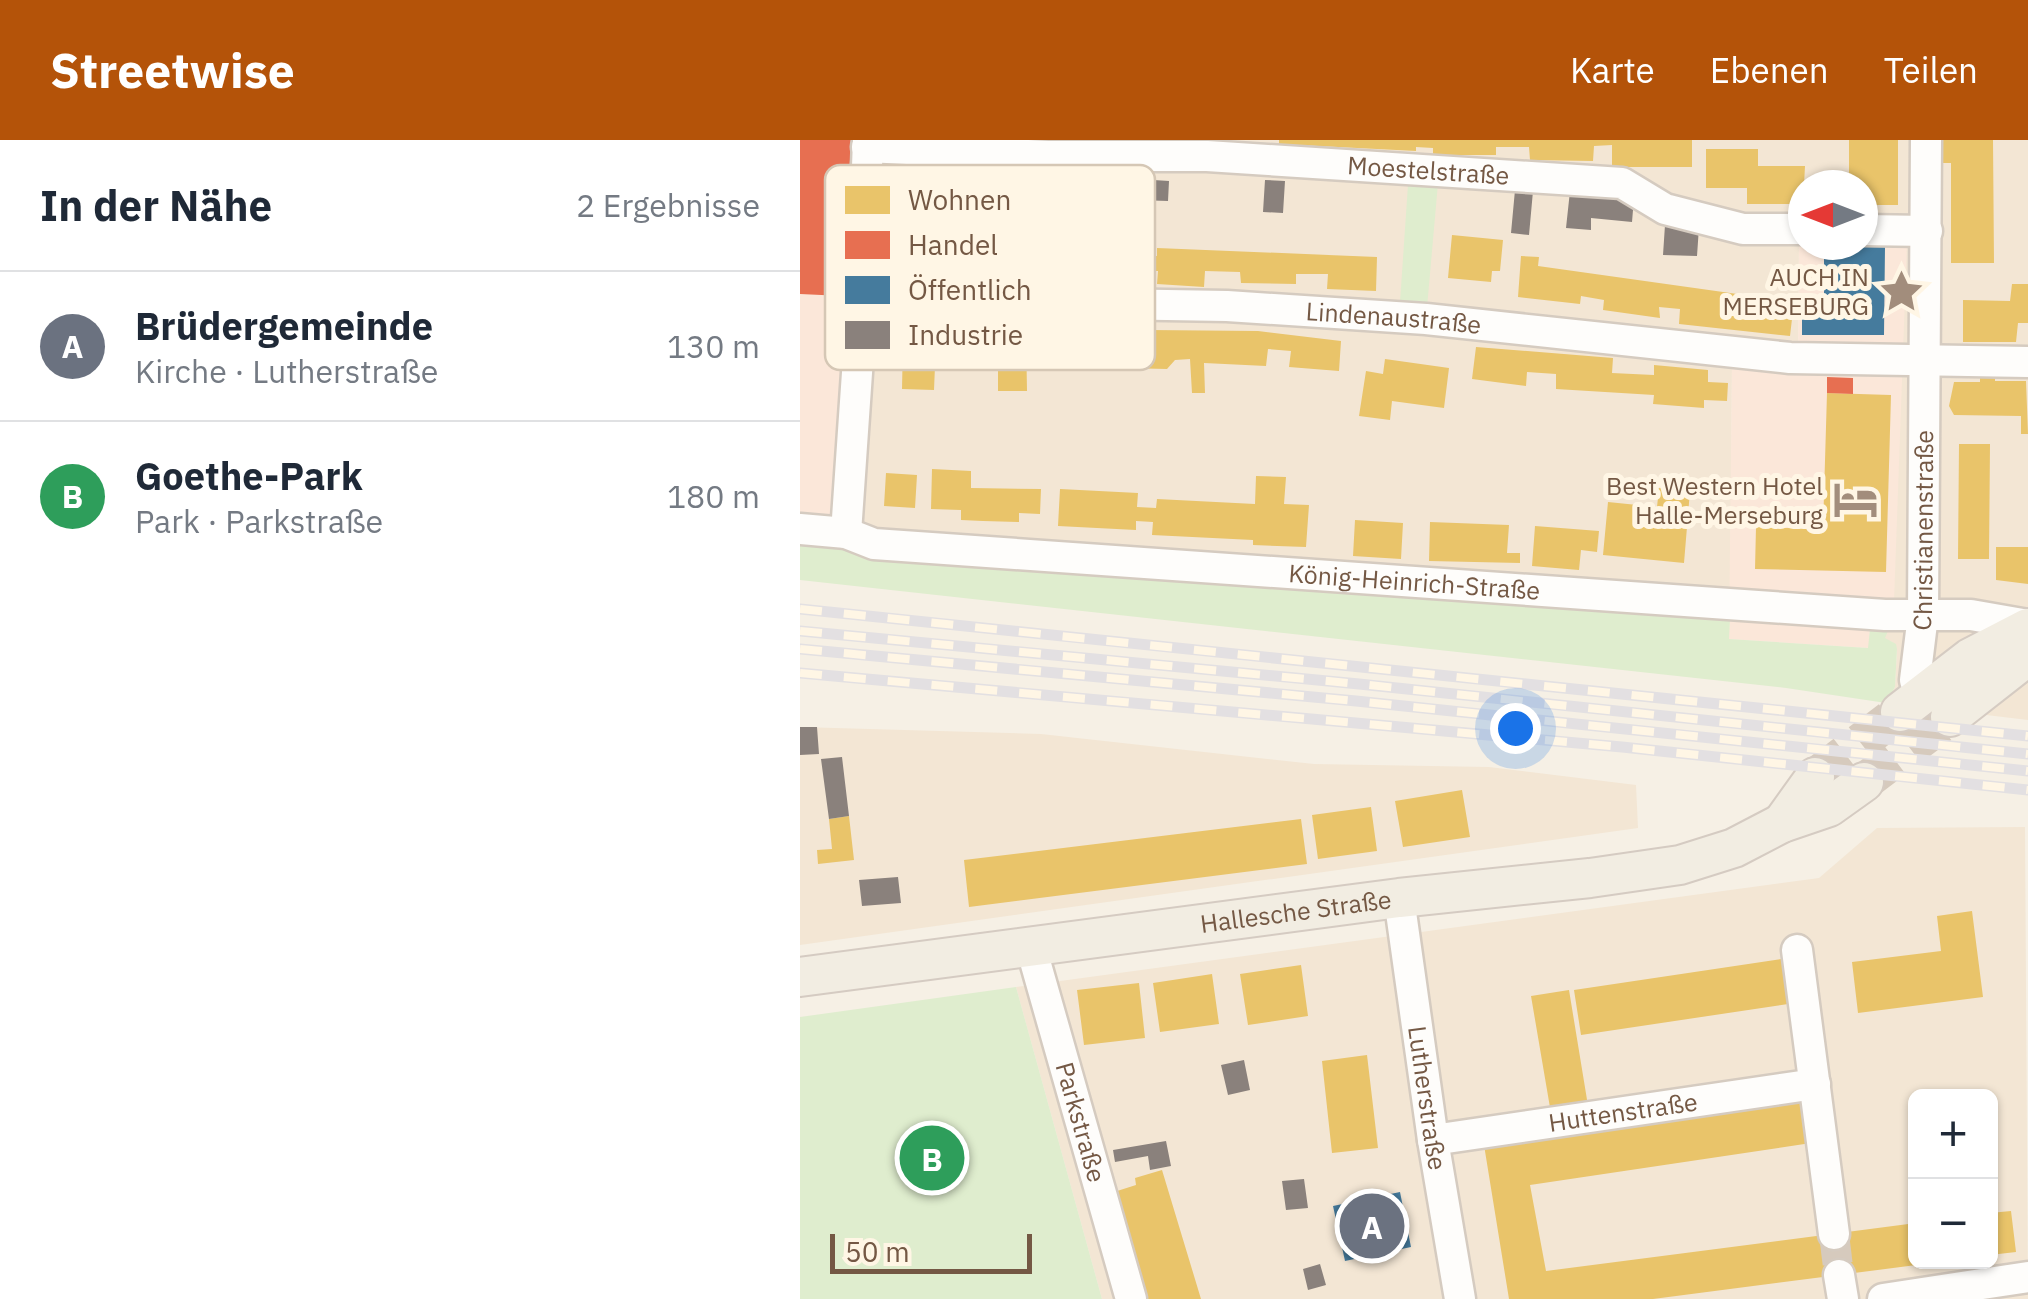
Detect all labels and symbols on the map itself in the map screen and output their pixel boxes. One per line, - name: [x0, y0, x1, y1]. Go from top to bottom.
- street label: Moestelstraße: [1346, 148, 1510, 192]
- legend: [825, 165, 1155, 370]
- north arrow: [1788, 170, 1878, 260]
- text: Wohnen: [908, 181, 1011, 218]
- text: Handel: [908, 226, 998, 263]
- place label: AUCH IN MERSEBURG: [1723, 260, 1869, 322]
- place icon: AUCH IN MERSEBURG: [1878, 267, 1926, 315]
- text: Öffentlich: [908, 271, 1032, 308]
- street label: Lindenaustraße: [1305, 294, 1483, 341]
- text: Industrie: [908, 316, 1023, 353]
- street label: Christianenstraße: [1904, 430, 1940, 632]
- place label: Best Western Hotel Halle-Merseburg: [1606, 469, 1823, 531]
- hotel icon: Best Western Hotel Halle-Merseburg: [1832, 476, 1880, 524]
- street label: König-Heinrich-Straße: [1288, 556, 1541, 607]
- your location: [1490, 703, 1541, 754]
- street label: Hallesche Straße: [1198, 882, 1393, 940]
- street label: Lutherstraße: [1401, 1024, 1455, 1173]
- street label: Parkstraße: [1048, 1058, 1114, 1186]
- street label: Huttenstraße: [1546, 1084, 1700, 1139]
- pin: B: [900, 1120, 964, 1196]
- pin: A: [1340, 1188, 1404, 1264]
- scale bar: [830, 1229, 1032, 1274]

